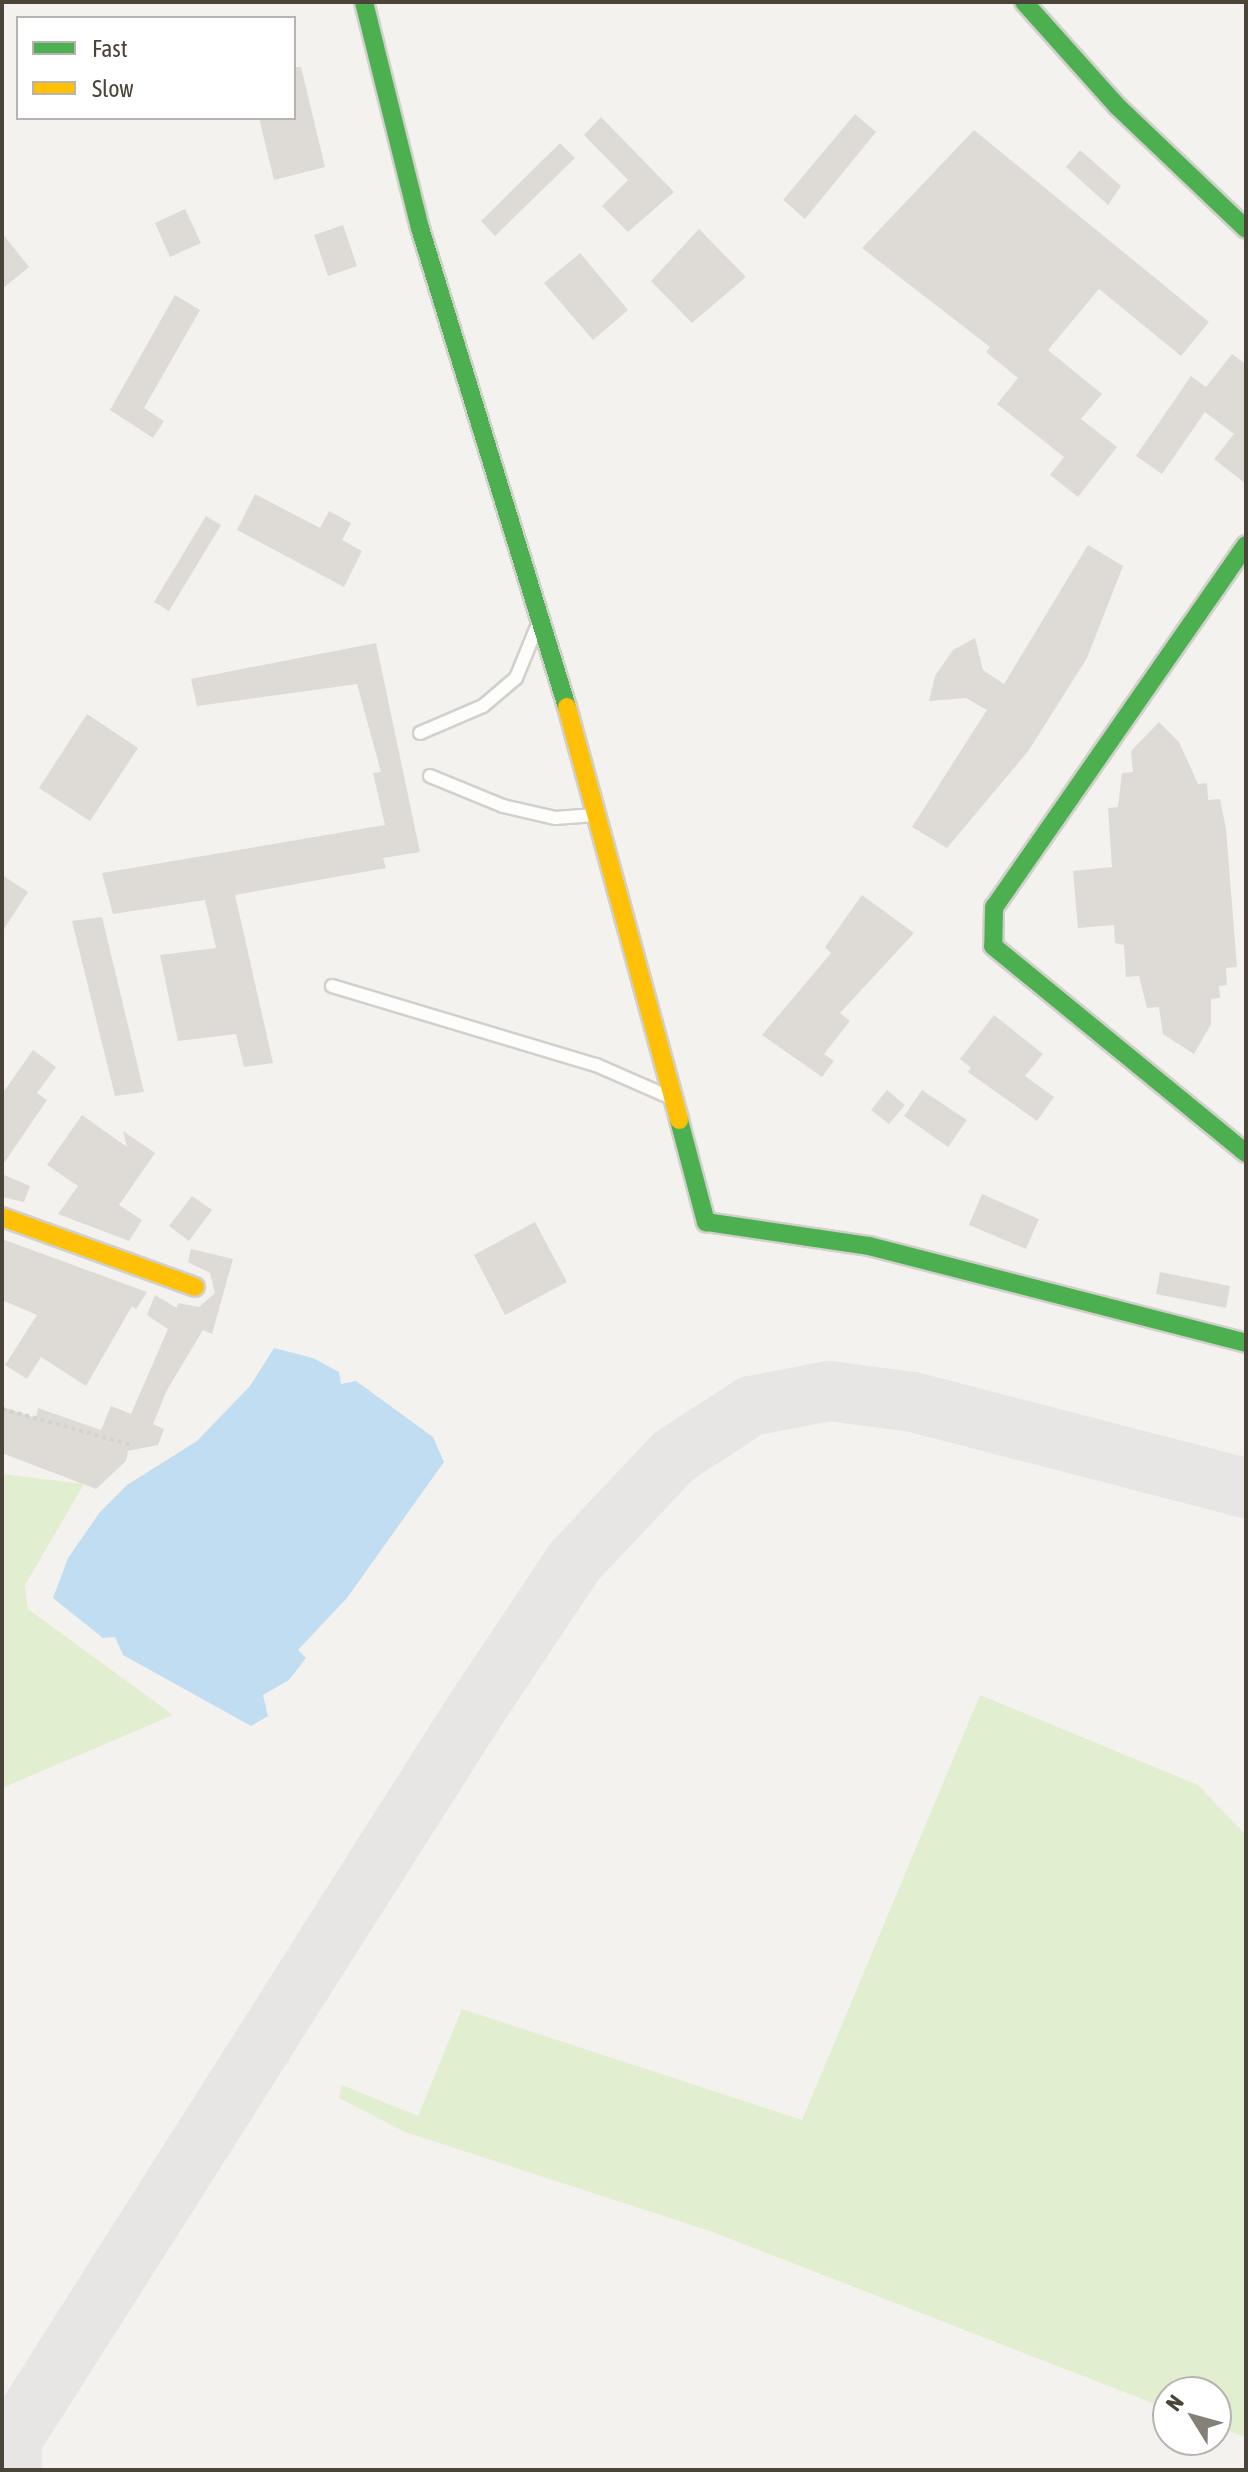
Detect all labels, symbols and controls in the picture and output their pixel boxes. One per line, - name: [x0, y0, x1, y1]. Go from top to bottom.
- legend: [16, 16, 296, 120]
- text: Fast: [92, 35, 128, 62]
- text: Slow: [92, 75, 134, 102]
- north arrow: [1152, 2376, 1232, 2456]
- text: N: [1160, 2390, 1189, 2416]

